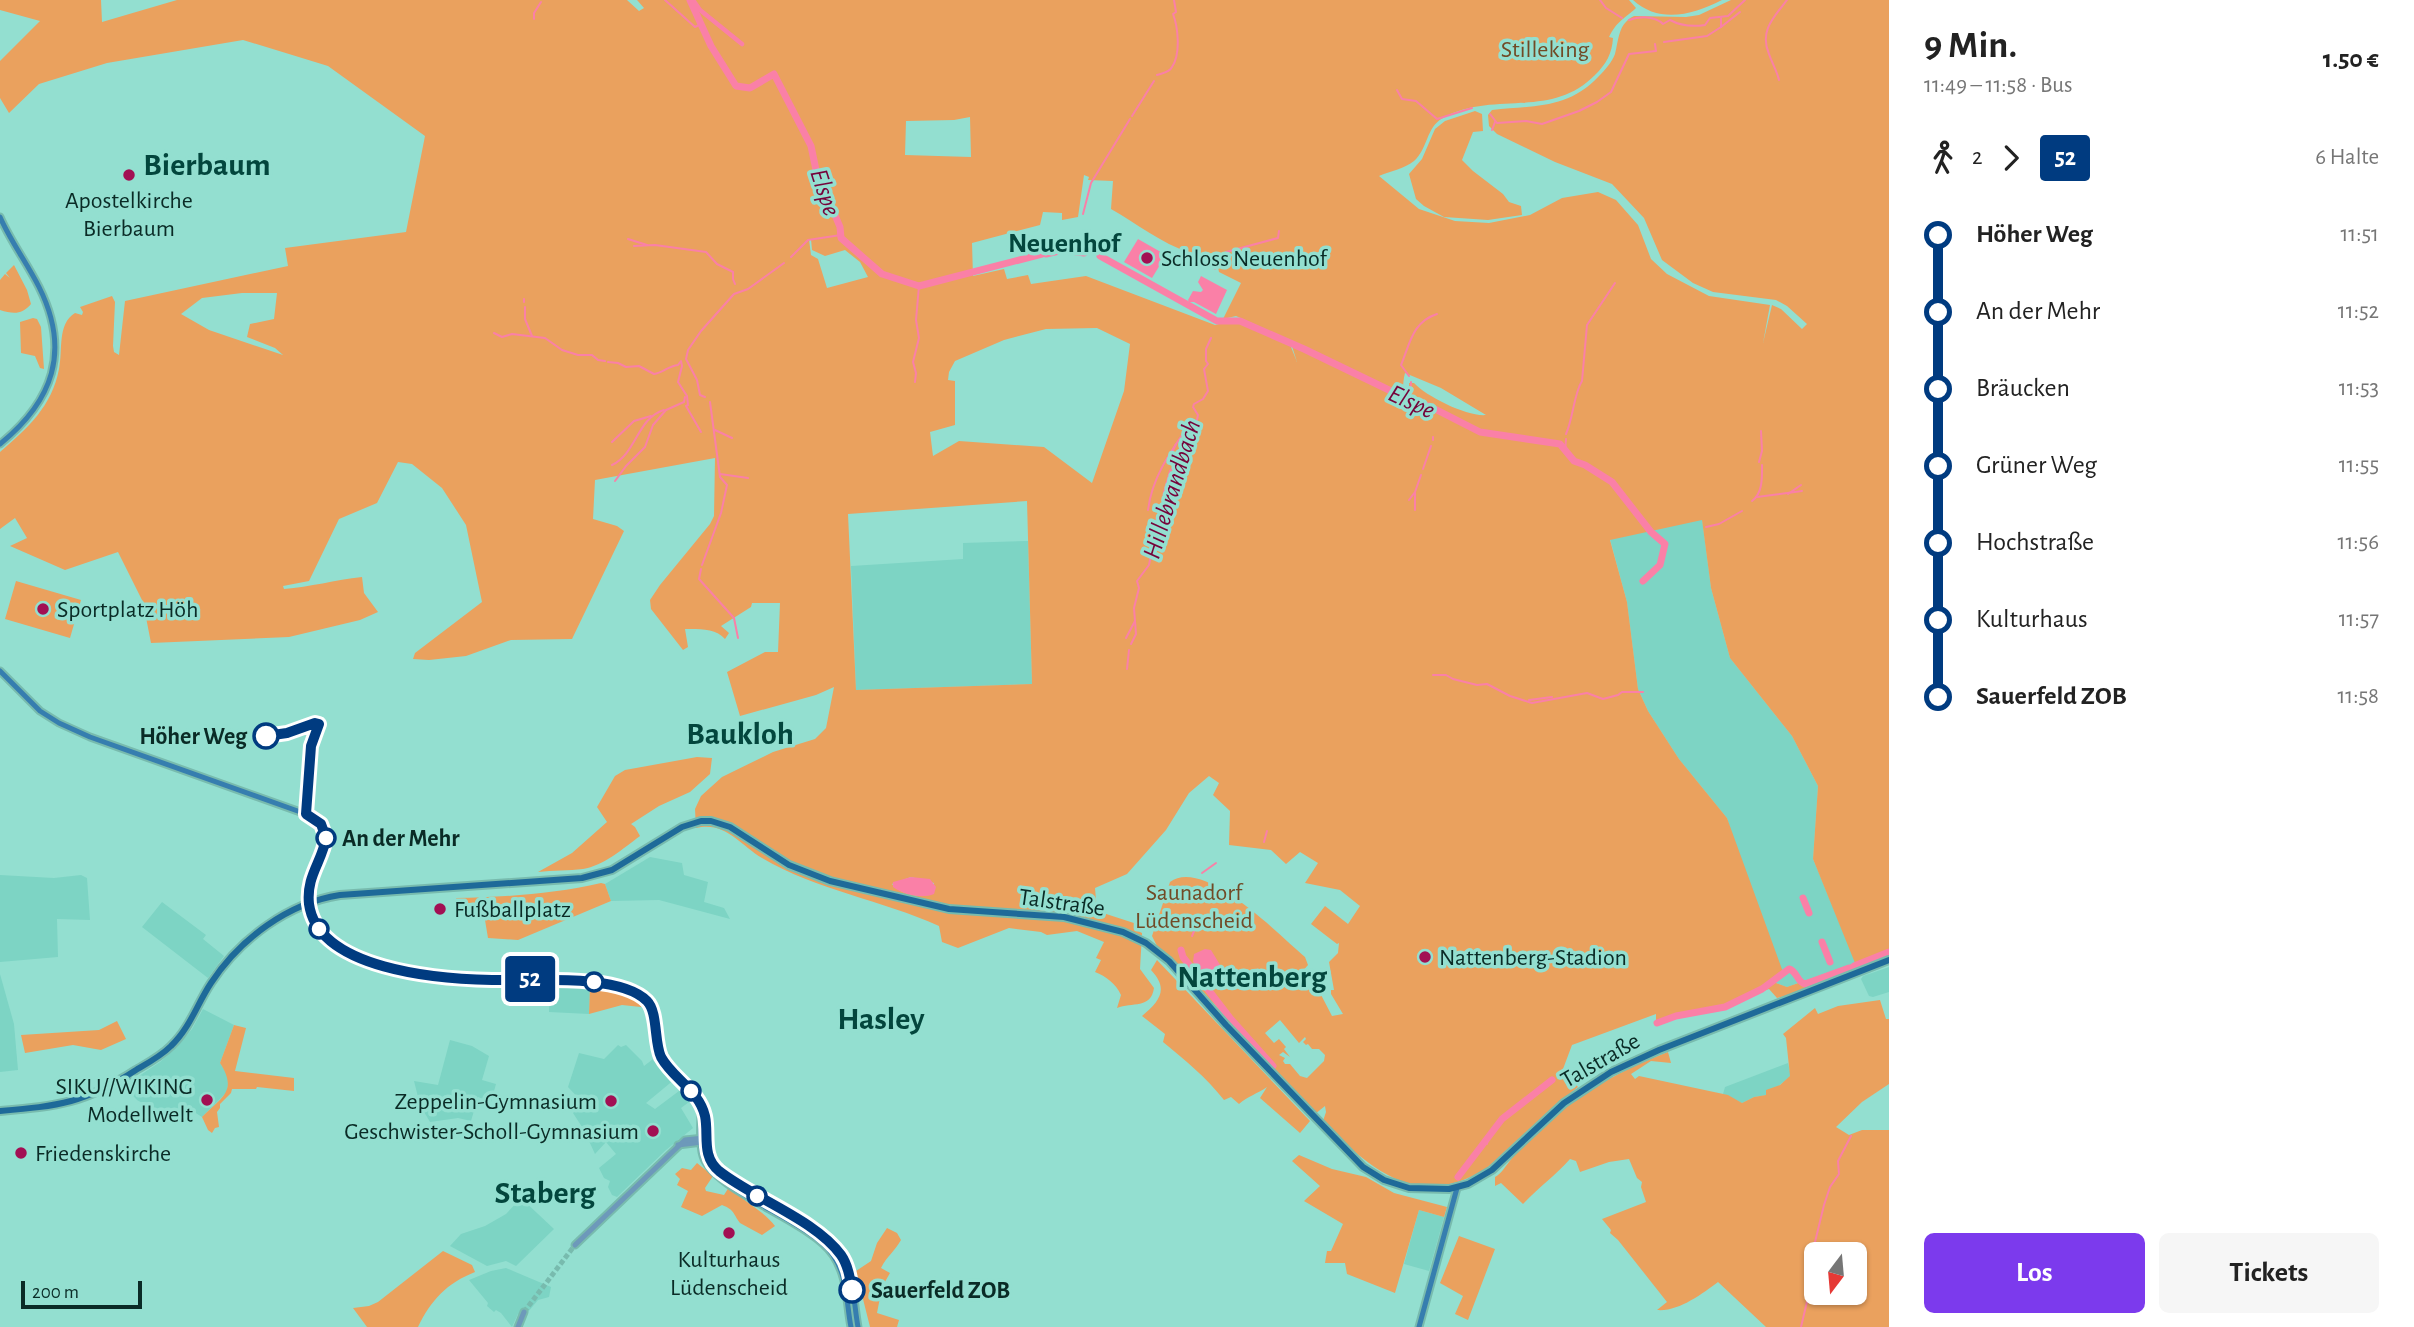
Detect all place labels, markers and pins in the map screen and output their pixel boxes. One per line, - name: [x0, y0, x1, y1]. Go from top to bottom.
- marker: Apostelkirche Bierbaum: [121, 167, 137, 183]
- place label: Apostelkirche Bierbaum: [65, 189, 193, 241]
- place label: Schloss Neuenhof: [1161, 247, 1328, 271]
- marker: Schloss Neuenhof: [1139, 250, 1155, 266]
- place label: Sportplatz Höh: [57, 598, 198, 622]
- marker: Sportplatz Höh: [35, 601, 51, 617]
- marker: Höher Weg: [253, 723, 279, 749]
- place label: Höher Weg: [139, 725, 248, 749]
- place label: An der Mehr: [342, 827, 460, 851]
- marker: An der Mehr: [316, 828, 336, 848]
- place label: Fußballplatz: [454, 898, 571, 922]
- marker: Fußballplatz: [432, 901, 448, 917]
- unlabelled marker: [309, 919, 329, 939]
- place label: Nattenberg-Stadion: [1439, 946, 1627, 970]
- marker: Nattenberg-Stadion: [1417, 949, 1433, 965]
- unlabelled marker: [584, 972, 604, 992]
- place label: SIKU//WIKING Modellwelt: [56, 1075, 193, 1127]
- unlabelled marker: [681, 1081, 701, 1101]
- place label: Zeppelin-Gymnasium: [394, 1090, 597, 1114]
- marker: SIKU//WIKING Modellwelt: [199, 1092, 215, 1108]
- marker: Zeppelin-Gymnasium: [603, 1093, 619, 1109]
- place label: Geschwister-Scholl-Gymnasium: [344, 1120, 639, 1144]
- marker: Geschwister-Scholl-Gymnasium: [645, 1123, 661, 1139]
- place label: Friedenskirche: [35, 1142, 171, 1166]
- marker: Friedenskirche: [13, 1145, 29, 1161]
- unlabelled marker: [747, 1186, 767, 1206]
- marker: Kulturhaus Lüdenscheid: [721, 1225, 737, 1241]
- place label: Kulturhaus Lüdenscheid: [670, 1248, 788, 1300]
- marker: Sauerfeld ZOB: [839, 1277, 865, 1303]
- place label: Sauerfeld ZOB: [871, 1279, 1010, 1303]

